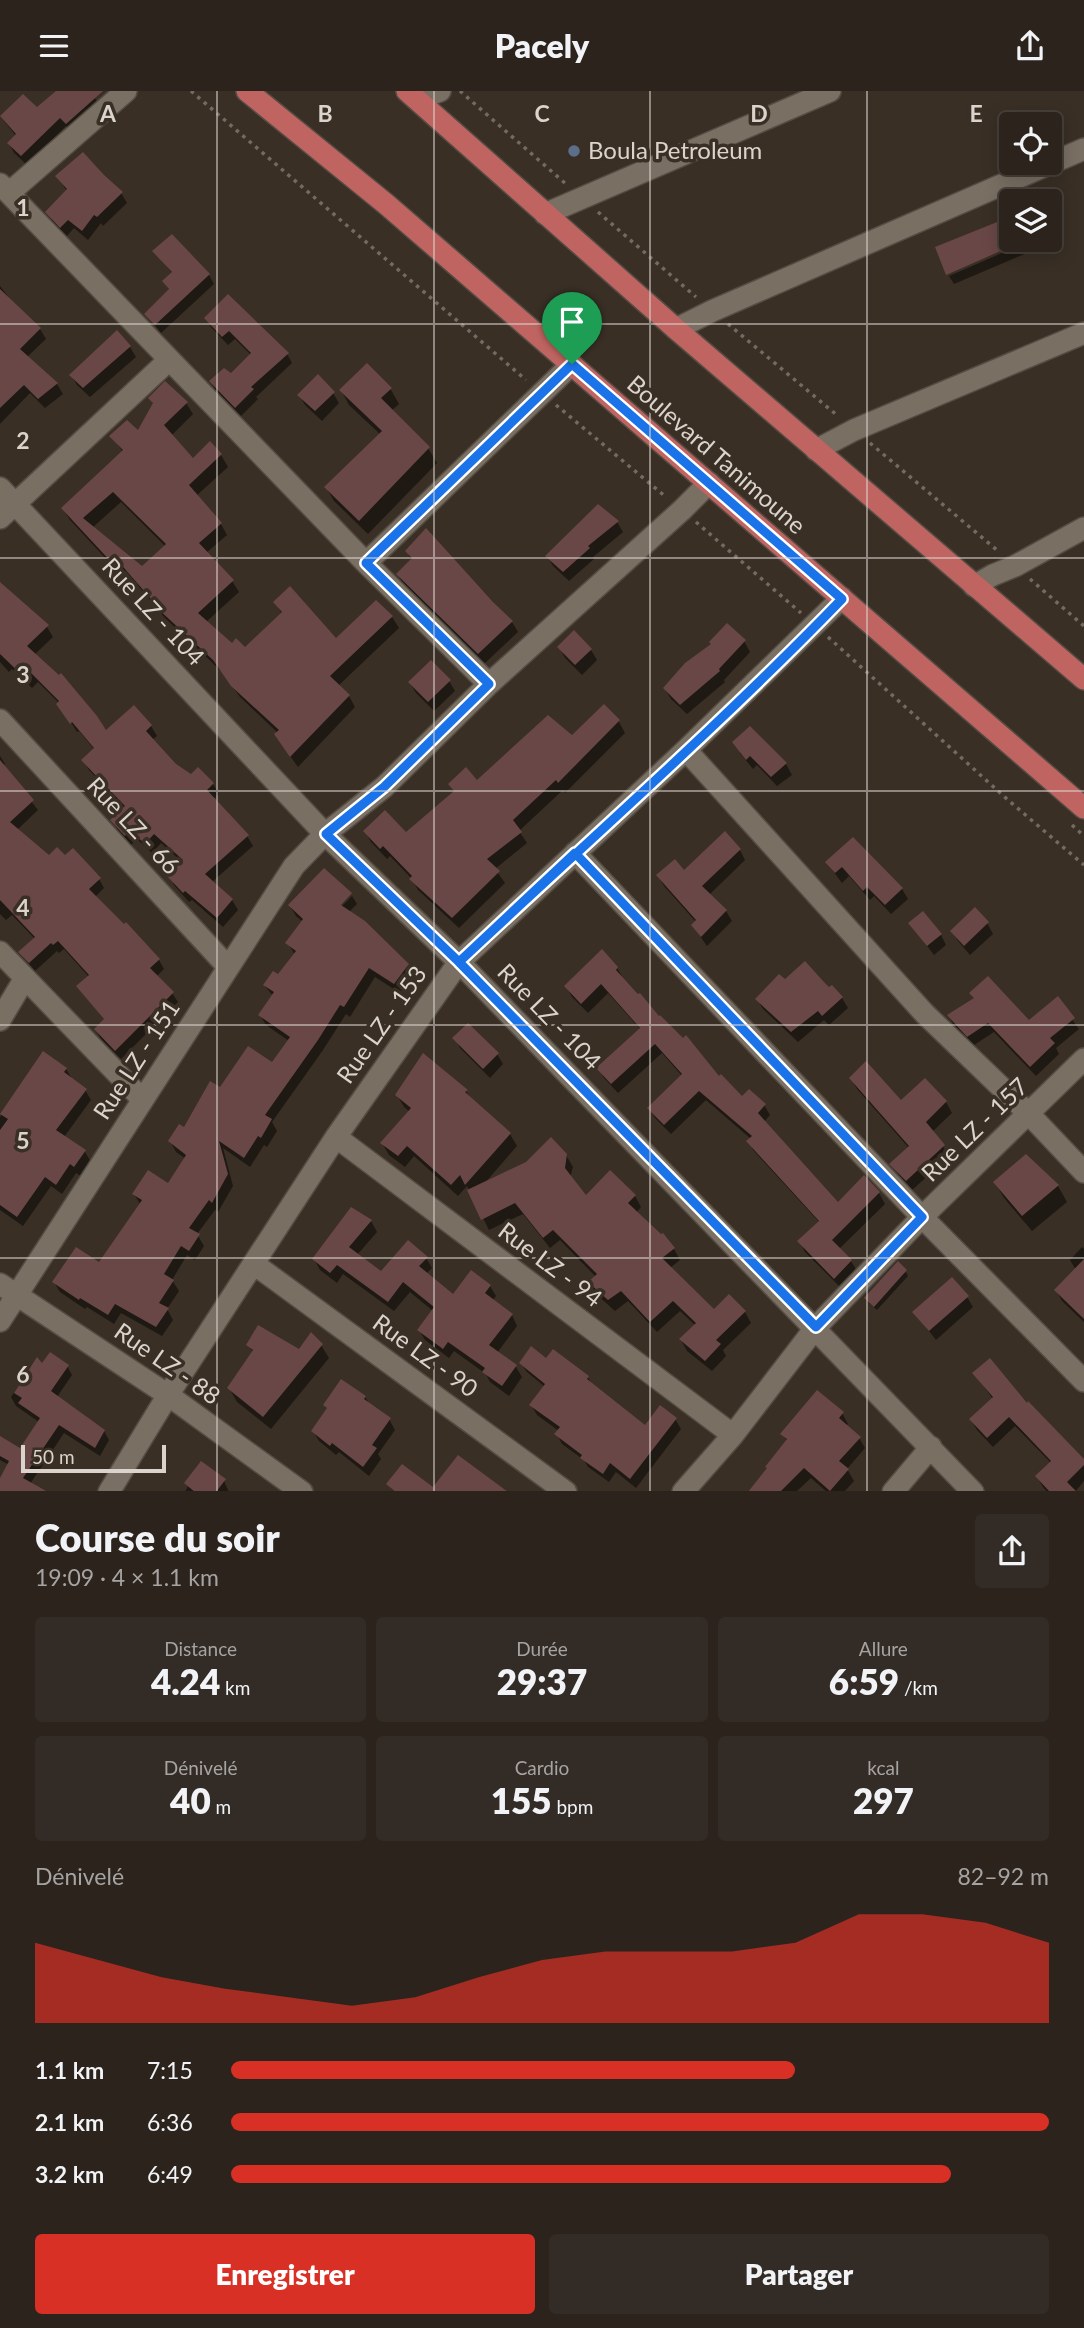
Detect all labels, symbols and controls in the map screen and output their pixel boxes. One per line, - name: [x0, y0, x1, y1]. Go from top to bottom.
- text: Pacely: [495, 26, 589, 65]
- icon: menu: [35, 27, 73, 65]
- icon: share: [1011, 27, 1049, 65]
- text: A: [99, 99, 117, 127]
- text: B: [317, 99, 333, 127]
- text: C: [534, 99, 550, 127]
- text: D: [750, 99, 768, 127]
- text: E: [969, 99, 983, 127]
- map controls: [999, 112, 1062, 252]
- button: locate: [999, 112, 1062, 175]
- place label: Boula Petroleum: [588, 135, 762, 164]
- marker: Boula Petroleum: [566, 143, 582, 159]
- button: layers: [999, 189, 1062, 252]
- text: 1: [16, 193, 30, 221]
- pin: [542, 292, 602, 364]
- icon: arrive: [553, 303, 591, 341]
- street label: Boulevard Tanimoune: [622, 368, 812, 539]
- text: 2: [16, 426, 30, 454]
- street label: Rue LZ - 104: [97, 551, 211, 671]
- text: 3: [16, 660, 30, 688]
- street label: Rue LZ - 66: [82, 770, 186, 880]
- text: 4: [16, 893, 30, 921]
- street label: Rue LZ - 104: [492, 957, 608, 1075]
- street label: Rue LZ - 153: [330, 960, 432, 1088]
- street label: Rue LZ - 151: [86, 994, 185, 1124]
- street label: Rue LZ - 157: [915, 1071, 1033, 1187]
- text: 5: [16, 1126, 30, 1154]
- street label: Rue LZ - 94: [493, 1215, 609, 1312]
- street label: Rue LZ - 90: [368, 1307, 484, 1403]
- street label: Rue LZ - 88: [109, 1316, 226, 1410]
- text: 6: [16, 1360, 30, 1388]
- scale bar: [21, 1443, 166, 1474]
- text: 50 m: [32, 1445, 75, 1468]
- text: Course du soir: [35, 1514, 280, 1560]
- button: share: [975, 1514, 1049, 1588]
- text: 19:09 · 4 × 1.1 km: [35, 1563, 219, 1591]
- text: Distance: [164, 1637, 237, 1660]
- text: Durée: [516, 1637, 568, 1660]
- text: Allure: [859, 1637, 908, 1660]
- text: 4.24: [151, 1660, 220, 1702]
- text: 29:37: [497, 1660, 587, 1702]
- text: 6:59: [829, 1660, 899, 1702]
- text: km: [220, 1676, 250, 1699]
- text: /km: [899, 1676, 938, 1699]
- text: Dénivelé: [164, 1756, 237, 1779]
- text: Cardio: [515, 1756, 569, 1779]
- text: kcal: [867, 1756, 899, 1779]
- text: 40: [170, 1779, 211, 1821]
- text: 155: [491, 1779, 552, 1821]
- text: 297: [853, 1779, 914, 1821]
- text: m: [211, 1795, 231, 1818]
- text: bpm: [552, 1795, 593, 1818]
- text: Dénivelé: [35, 1862, 124, 1890]
- text: 82–92 m: [957, 1862, 1049, 1890]
- text: 1.1 km: [35, 2056, 104, 2084]
- text: 7:15: [147, 2056, 193, 2084]
- text: 2.1 km: [35, 2108, 104, 2136]
- text: 6:36: [147, 2108, 193, 2136]
- text: 3.2 km: [35, 2160, 104, 2188]
- text: 6:49: [147, 2160, 193, 2188]
- button: Enregistrer: [35, 2234, 535, 2314]
- button: Partager: [549, 2234, 1049, 2314]

